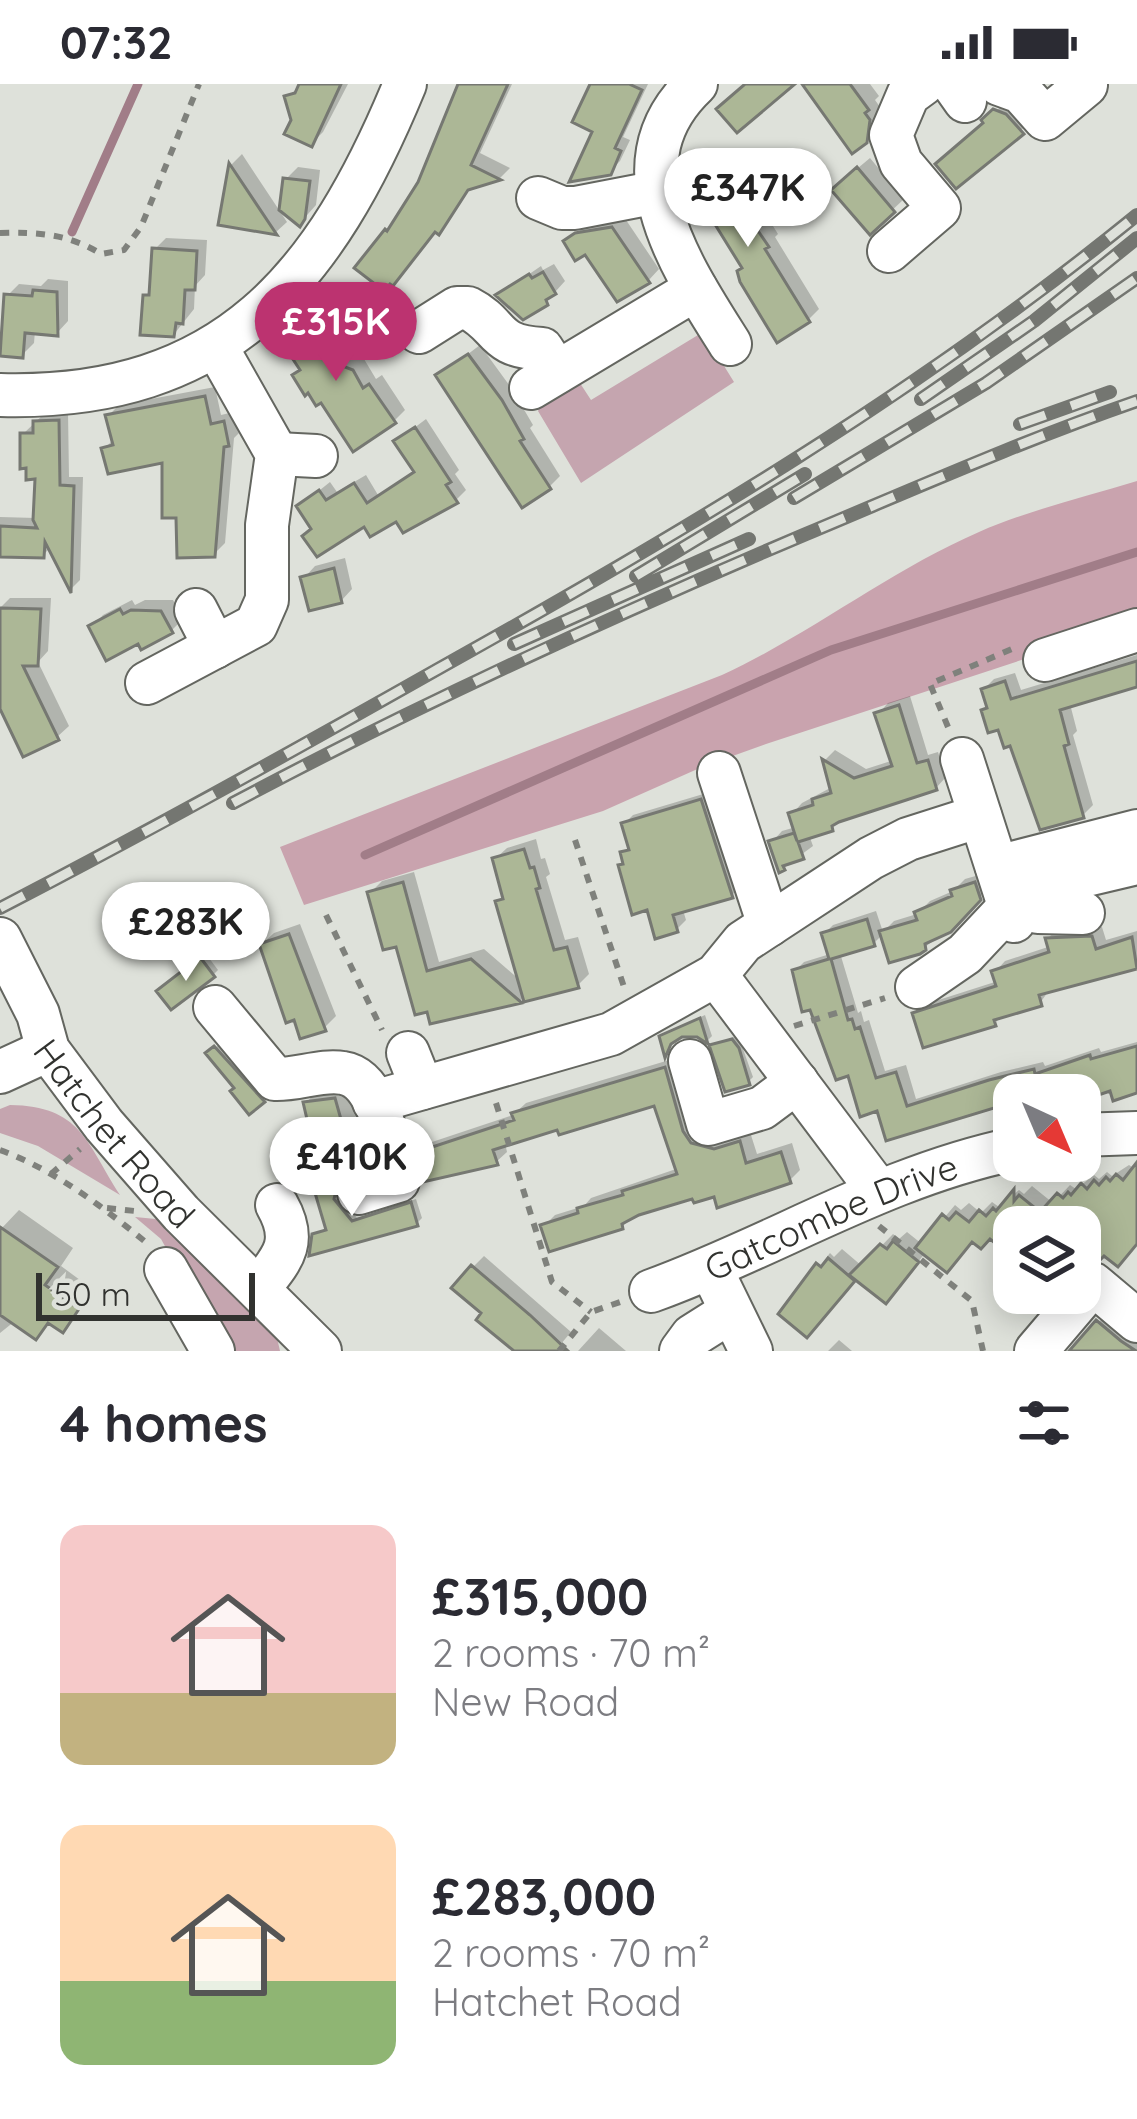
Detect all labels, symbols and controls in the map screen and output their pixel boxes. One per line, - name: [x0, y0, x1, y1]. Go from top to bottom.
- text: 07:32: [60, 14, 173, 70]
- pin: £347K: [664, 148, 832, 250]
- text: £347K: [691, 162, 805, 211]
- pin: £315K: [252, 282, 420, 384]
- text: £315K: [282, 296, 390, 345]
- pin: £283K: [102, 882, 270, 984]
- text: £283K: [129, 896, 243, 945]
- street label: Hatchet Road: [25, 1030, 205, 1237]
- north arrow: [993, 1074, 1101, 1182]
- map controls: [993, 1074, 1101, 1314]
- pin: £410K: [268, 1117, 436, 1219]
- text: £410K: [297, 1131, 407, 1180]
- street label: Gatcombe Drive: [697, 1143, 963, 1290]
- button: layers: [993, 1206, 1101, 1314]
- scale bar: [36, 1267, 255, 1320]
- text: 50 m: [54, 1273, 131, 1314]
- icon: filters: [1011, 1390, 1077, 1456]
- text: 4 homes: [60, 1391, 268, 1455]
- text: £315,000: [432, 1564, 648, 1628]
- icon: home: [156, 1573, 300, 1717]
- text: 2 rooms · 70 m²: [432, 1628, 710, 1677]
- text: New Road: [432, 1677, 619, 1726]
- text: £283,000: [432, 1864, 656, 1928]
- icon: home: [156, 1873, 300, 2017]
- text: 2 rooms · 70 m²: [432, 1928, 710, 1977]
- text: Hatchet Road: [432, 1977, 682, 2026]

